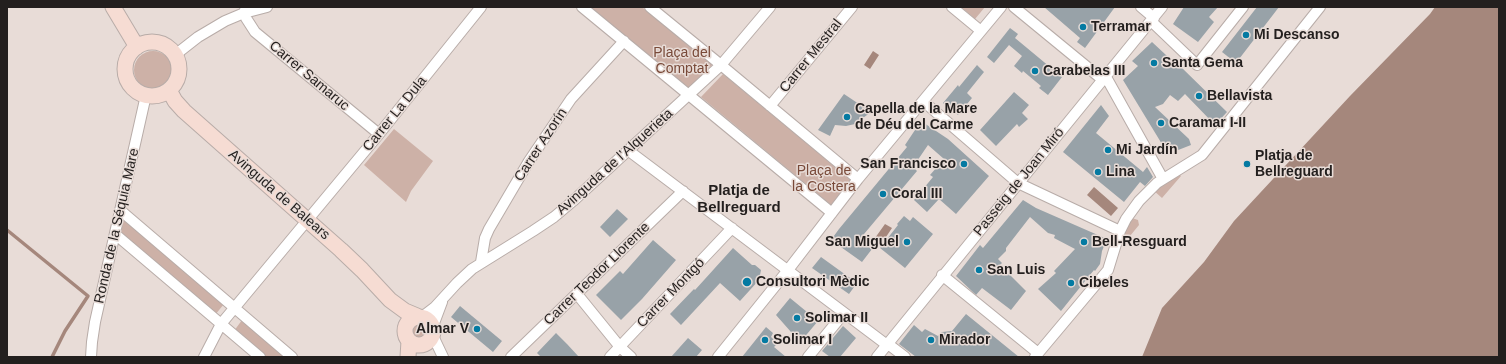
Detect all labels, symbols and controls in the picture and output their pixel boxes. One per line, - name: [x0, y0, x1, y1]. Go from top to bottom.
- street label: Carrer Mestral: [776, 16, 846, 96]
- place label: Terramar: [1091, 19, 1151, 35]
- marker: Terramar: [1078, 22, 1088, 32]
- place label: Mi Descanso: [1254, 27, 1340, 43]
- marker: Mi Descanso: [1241, 30, 1251, 40]
- street label: Carrer Samaruc: [265, 38, 353, 114]
- park label: Plaça del Comptat: [653, 45, 711, 78]
- place label: Santa Gema: [1162, 55, 1243, 71]
- marker: Santa Gema: [1149, 58, 1159, 68]
- place label: Carabelas III: [1043, 63, 1125, 79]
- marker: Carabelas III: [1030, 66, 1040, 76]
- street label: Carrer La Dula: [360, 73, 430, 155]
- place label: Bellavista: [1207, 88, 1272, 104]
- marker: Bellavista: [1194, 91, 1204, 101]
- place label: Capella de la Mare de Déu del Carme: [855, 101, 977, 134]
- street label: Carrer Azorín: [511, 105, 571, 185]
- street label: Avinguda de l’Alquerieta: [553, 105, 677, 219]
- marker: Capella de la Mare de Déu del Carme: [842, 112, 852, 122]
- place label: Caramar I-II: [1169, 115, 1246, 131]
- marker: Caramar I-II: [1156, 118, 1166, 128]
- street label: Passeig de Joan Miró: [970, 124, 1068, 240]
- place label: Mi Jardín: [1116, 142, 1177, 158]
- marker: Mi Jardín: [1103, 145, 1113, 155]
- street label: Avinguda de Balears: [225, 146, 333, 244]
- street label: Ronda de la Séquia Mare: [91, 147, 143, 305]
- place label: Platja de Bellreguard: [1255, 148, 1333, 180]
- place label: San Francisco: [860, 156, 956, 172]
- marker: San Francisco: [959, 159, 969, 169]
- marker: Platja de Bellreguard: [1242, 159, 1252, 169]
- park label: Plaça de la Costera: [792, 163, 856, 196]
- place label: Lina: [1106, 164, 1135, 180]
- marker: Lina: [1093, 167, 1103, 177]
- district label: Platja de Bellreguard: [697, 182, 781, 217]
- place label: Coral III: [891, 186, 942, 202]
- marker: Coral III: [878, 189, 888, 199]
- street label: Carrer Teodor Llorente: [541, 219, 653, 329]
- place label: San Miguel: [825, 234, 899, 250]
- place label: Bell-Resguard: [1092, 234, 1187, 250]
- marker: San Miguel: [902, 237, 912, 247]
- marker: Bell-Resguard: [1079, 237, 1089, 247]
- street label: Carrer Montgó: [634, 255, 708, 331]
- place label: San Luis: [987, 262, 1045, 278]
- marker: San Luis: [974, 265, 984, 275]
- place label: Consultori Mèdic: [756, 274, 870, 290]
- place label: Cibeles: [1079, 275, 1129, 291]
- marker: Consultori Mèdic: [741, 276, 753, 288]
- marker: Cibeles: [1066, 278, 1076, 288]
- place label: Solimar II: [805, 310, 868, 326]
- marker: Solimar II: [792, 313, 802, 323]
- place label: Almar V: [416, 321, 469, 337]
- marker: Almar V: [472, 324, 482, 334]
- place label: Solimar I: [773, 332, 832, 348]
- place label: Mirador: [939, 332, 990, 348]
- marker: Solimar I: [760, 335, 770, 345]
- marker: Mirador: [926, 335, 936, 345]

